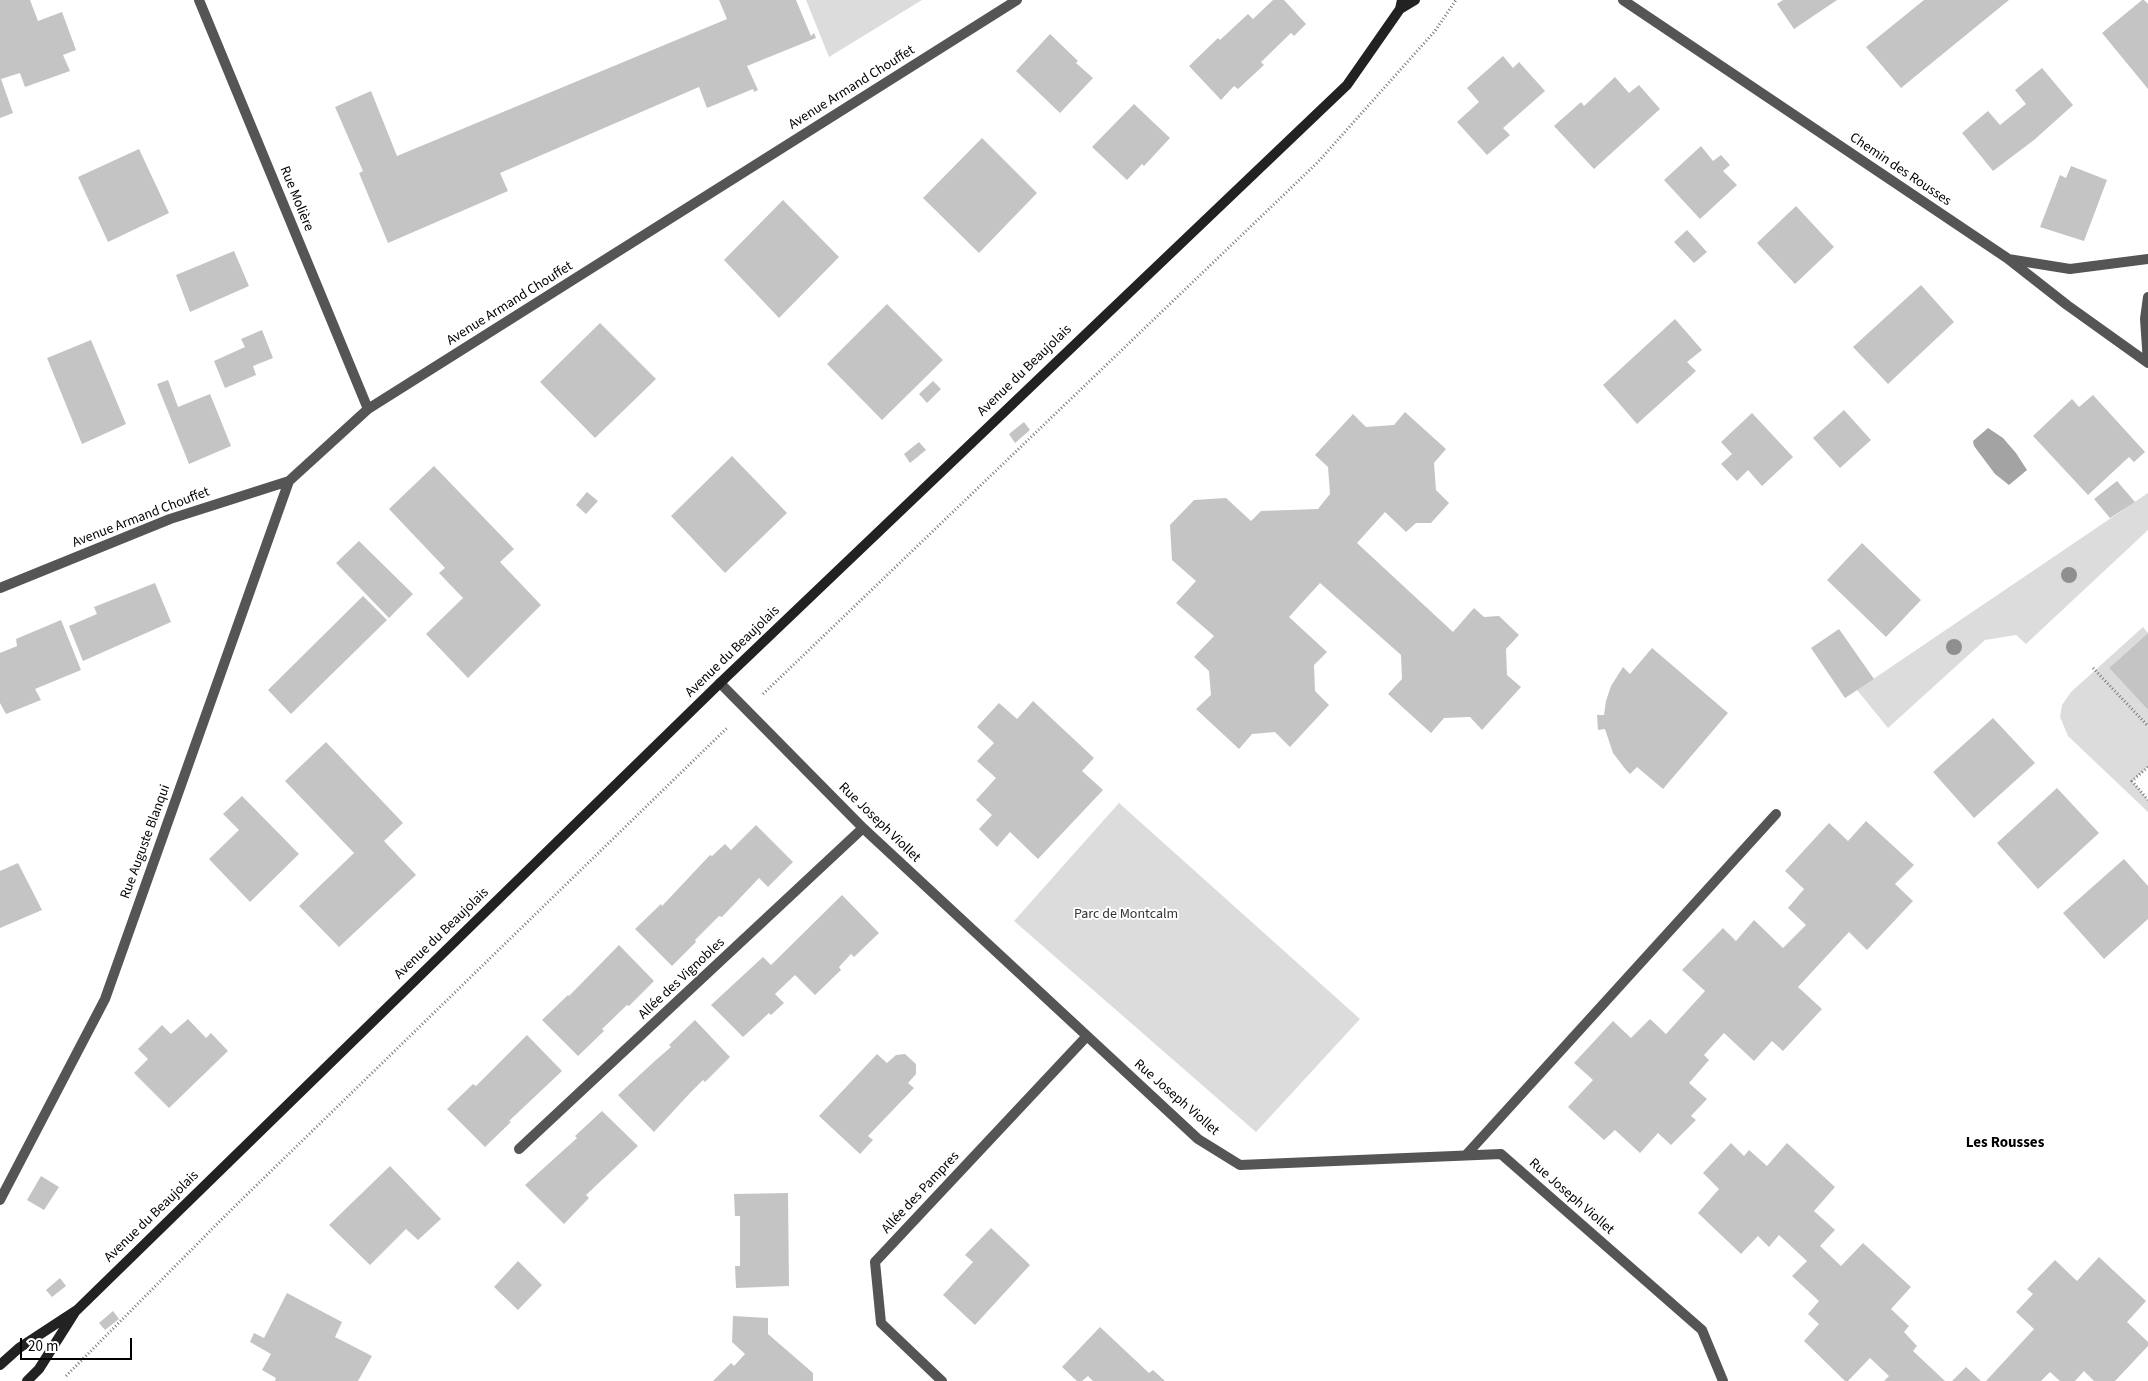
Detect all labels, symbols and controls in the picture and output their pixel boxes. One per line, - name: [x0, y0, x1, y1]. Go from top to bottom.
- street label: Avenue Armand Chouffet: [786, 42, 918, 134]
- street label: Chemin des Rousses: [1846, 130, 1954, 210]
- street label: Rue Molière: [275, 164, 317, 234]
- street label: Avenue Armand Chouffet: [444, 258, 576, 350]
- street label: Avenue du Beaujolais: [974, 322, 1076, 420]
- street label: Avenue Armand Chouffet: [70, 484, 212, 552]
- street label: Avenue du Beaujolais: [682, 603, 784, 701]
- street label: Rue Joseph Viollet: [834, 780, 924, 866]
- street label: Rue Auguste Blanqui: [118, 783, 174, 901]
- street label: Avenue du Beaujolais: [391, 885, 493, 983]
- park label: Parc de Montcalm: [1074, 907, 1178, 923]
- street label: Allée des Vignobles: [635, 935, 729, 1023]
- street label: Rue Joseph Viollet: [1130, 1056, 1222, 1140]
- district label: Les Rousses: [1966, 1135, 2044, 1153]
- street label: Allée des Pampres: [879, 1148, 963, 1238]
- street label: Rue Joseph Viollet: [1525, 1155, 1617, 1239]
- street label: Avenue du Beaujolais: [101, 1168, 203, 1266]
- scale bar: [22, 1328, 135, 1360]
- text: 20 m: [28, 1336, 58, 1357]

